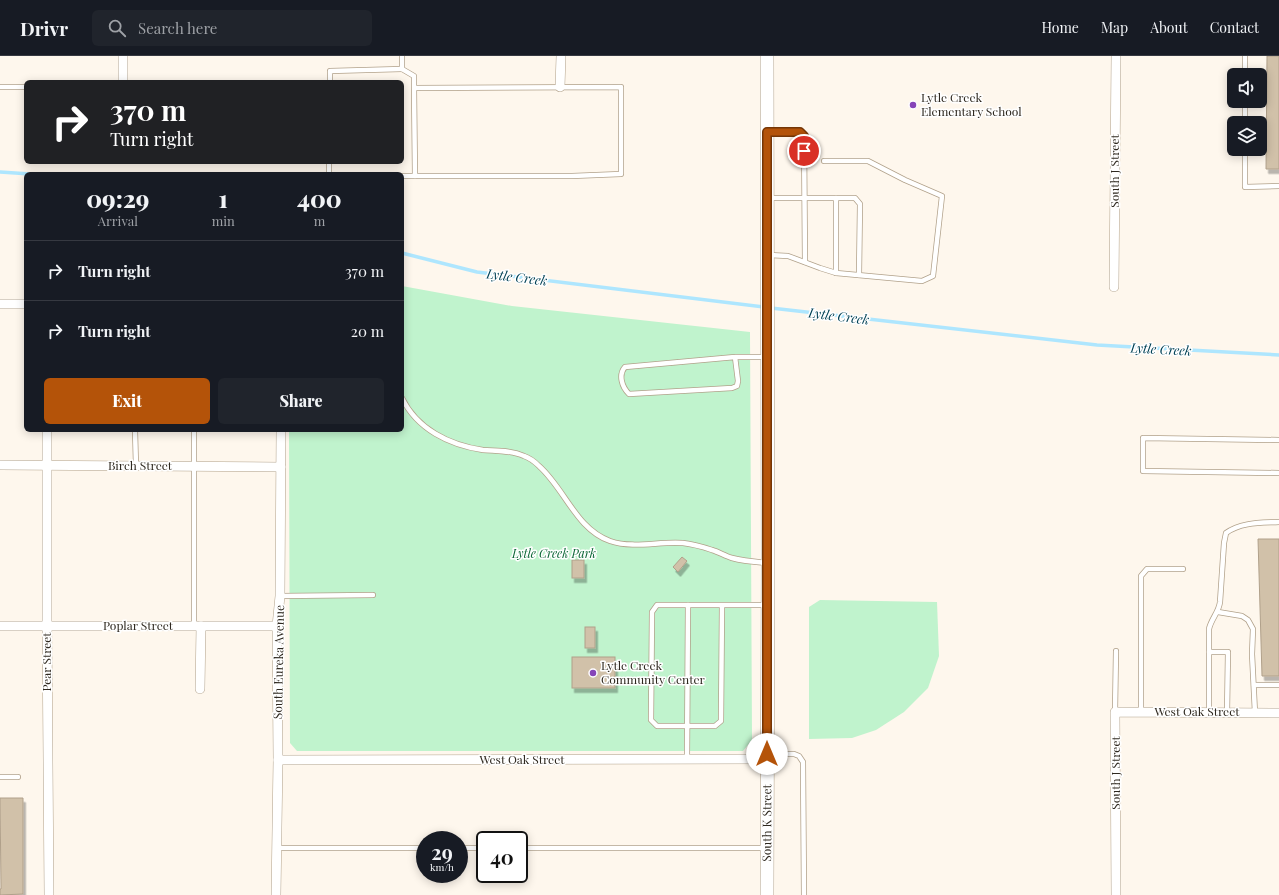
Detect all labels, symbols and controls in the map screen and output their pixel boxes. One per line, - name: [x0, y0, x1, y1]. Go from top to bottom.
- search box: [92, 10, 372, 46]
- text: Drivr: [20, 15, 68, 41]
- icon: search: [106, 17, 128, 39]
- text: Search here: [138, 18, 217, 38]
- text: Home: [1041, 18, 1079, 37]
- text: Map: [1101, 18, 1128, 37]
- text: About: [1150, 18, 1188, 37]
- text: Contact: [1210, 18, 1259, 37]
- map controls: [1227, 68, 1267, 156]
- button: sound: [1227, 68, 1267, 108]
- place label: Lytle Creek Elementary School: [921, 89, 1022, 119]
- text: 370 m: [110, 91, 186, 128]
- icon: right: [44, 96, 96, 148]
- marker: Lytle Creek Elementary School: [908, 100, 918, 110]
- button: layers: [1227, 116, 1267, 156]
- text: Turn right: [110, 127, 193, 151]
- pin: [787, 134, 821, 168]
- street label: South J Street: [1106, 134, 1122, 208]
- icon: arrive: [793, 140, 815, 162]
- text: 09:29: [86, 182, 149, 214]
- text: 1: [219, 182, 228, 214]
- text: 400: [297, 182, 342, 214]
- text: Arrival: [98, 212, 138, 229]
- text: min: [212, 212, 235, 229]
- text: m: [314, 212, 325, 229]
- icon: right: [44, 260, 66, 282]
- text: Turn right: [78, 261, 151, 281]
- text: 370 m: [345, 261, 384, 281]
- water label: Lytle Creek: [485, 264, 549, 289]
- water label: Lytle Creek: [807, 303, 871, 328]
- icon: right: [44, 320, 66, 342]
- text: Turn right: [78, 321, 151, 341]
- text: 20 m: [351, 321, 384, 341]
- water label: Lytle Creek: [1129, 338, 1192, 359]
- button: Exit: [44, 378, 210, 424]
- button: Share: [218, 378, 384, 424]
- street label: Birch Street: [108, 457, 173, 473]
- park label: Lytle Creek Park: [511, 545, 596, 561]
- street label: South Eureka Avenue: [269, 605, 287, 719]
- street label: Poplar Street: [103, 617, 174, 633]
- street label: Pear Street: [38, 632, 54, 692]
- place label: Lytle Creek Community Center: [601, 657, 706, 687]
- marker: Lytle Creek Community Center: [588, 668, 598, 678]
- street label: West Oak Street: [1153, 703, 1240, 719]
- position arrow: [746, 733, 788, 775]
- street label: South J Street: [1107, 736, 1123, 810]
- street label: West Oak Street: [478, 751, 565, 767]
- street label: South K Street: [758, 783, 774, 862]
- speed limit sign: 40: [476, 831, 528, 883]
- text: 29: [431, 838, 453, 865]
- text: km/h: [430, 860, 454, 874]

